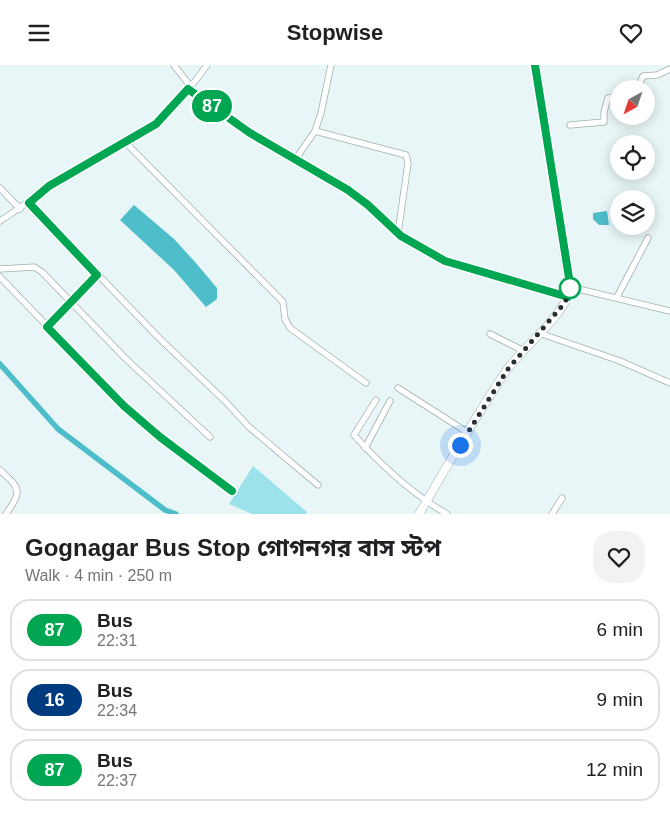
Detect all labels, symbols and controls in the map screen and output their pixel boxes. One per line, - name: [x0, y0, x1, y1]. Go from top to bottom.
- icon: menu: [25, 19, 53, 47]
- icon: heart: [617, 19, 645, 47]
- text: Stopwise: [287, 20, 383, 45]
- north arrow: [610, 80, 655, 125]
- map controls: [610, 80, 655, 235]
- line badge: 87: [190, 90, 234, 122]
- text: 87: [202, 96, 222, 116]
- button: locate: [610, 135, 655, 180]
- button: layers: [610, 190, 655, 235]
- unlabelled marker: [559, 277, 581, 299]
- your location: [448, 433, 473, 458]
- button: heart: [593, 531, 645, 583]
- text: Gognagar Bus Stop গোগনগর বাস স্টপ: [25, 534, 441, 561]
- text: Walk · 4 min · 250 m: [25, 567, 172, 584]
- text: Bus: [97, 610, 133, 631]
- text: 6 min: [597, 619, 643, 640]
- text: 87: [44, 620, 65, 640]
- text: 22:31: [97, 632, 137, 649]
- text: Bus: [97, 680, 133, 701]
- text: 9 min: [597, 689, 643, 710]
- text: 16: [44, 690, 65, 710]
- text: 22:34: [97, 702, 137, 719]
- text: Bus: [97, 750, 133, 771]
- text: 12 min: [586, 759, 643, 780]
- text: 87: [44, 760, 65, 780]
- text: 22:37: [97, 772, 137, 789]

